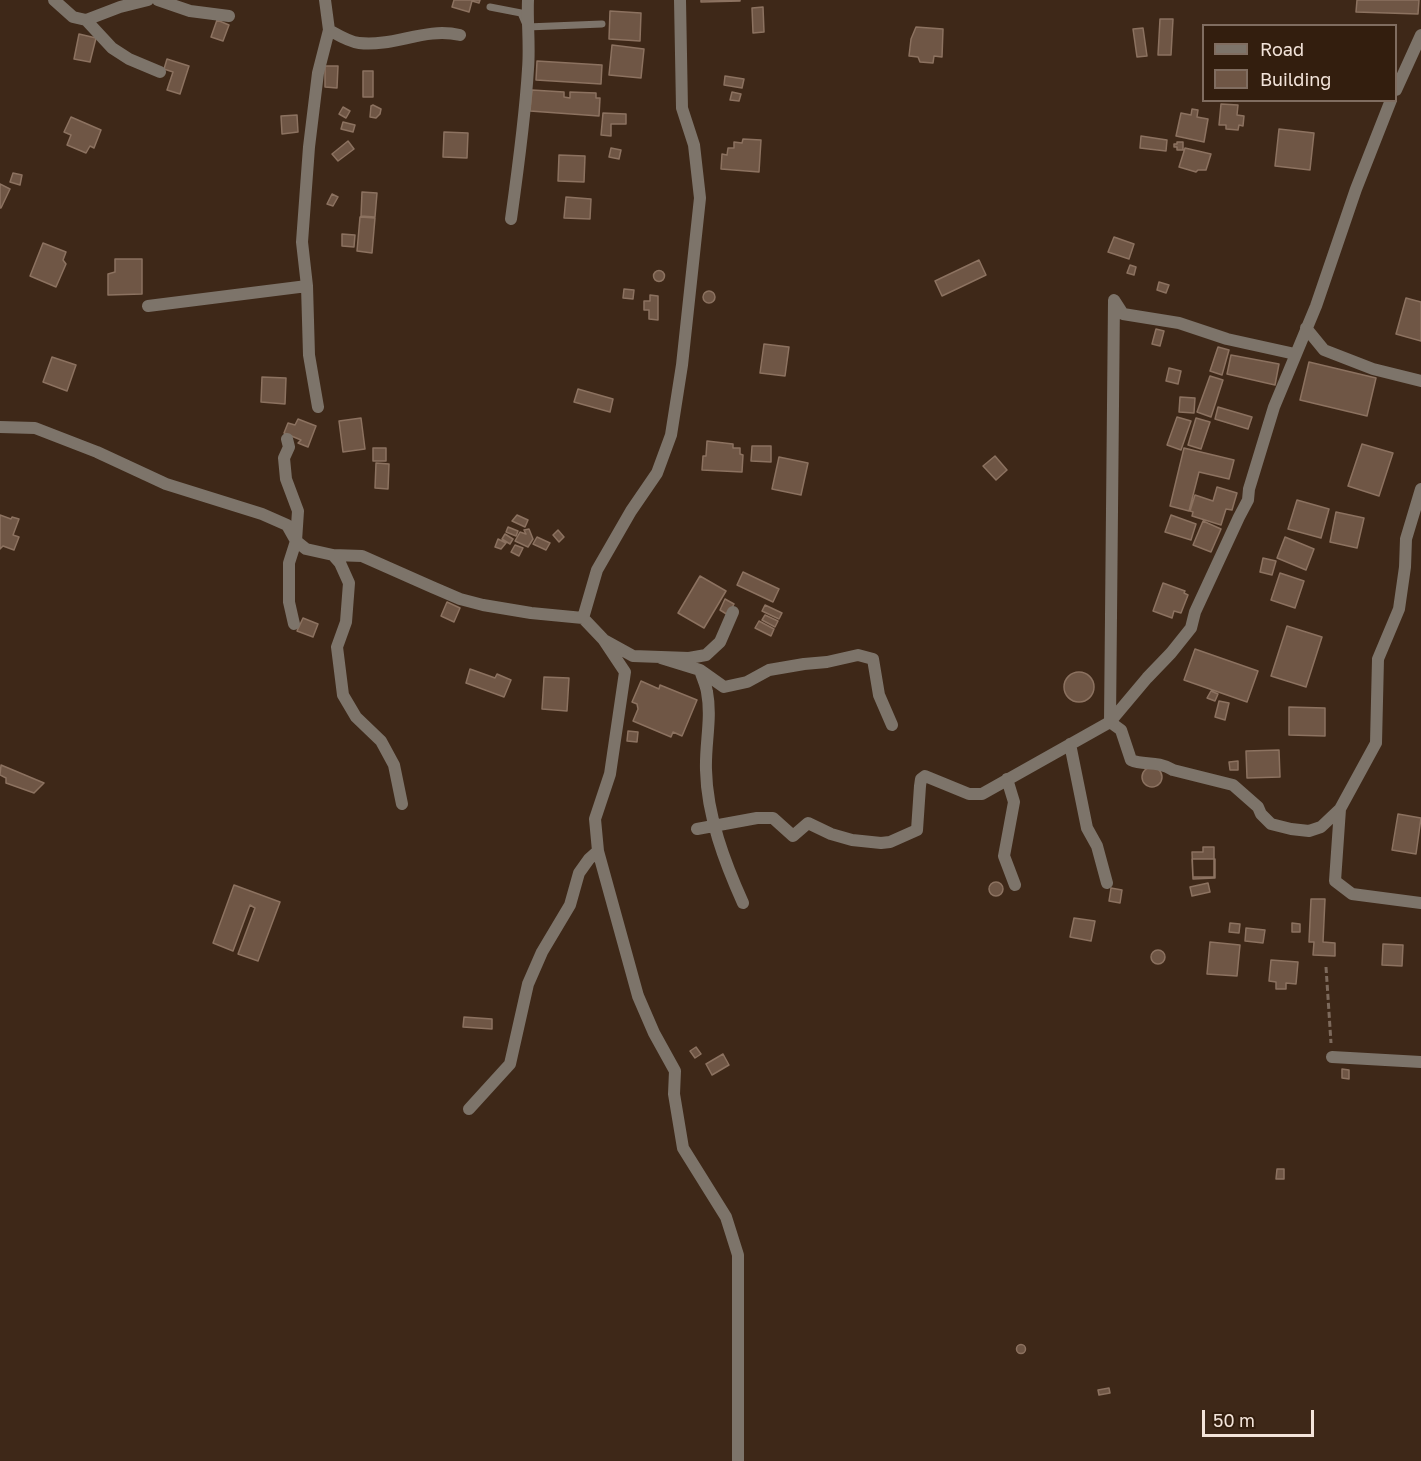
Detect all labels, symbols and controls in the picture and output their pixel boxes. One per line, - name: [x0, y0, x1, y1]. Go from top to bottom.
- legend: [1202, 24, 1397, 102]
- text: Road: [1260, 38, 1304, 60]
- text: Building: [1260, 68, 1331, 90]
- scale bar: [1205, 1398, 1318, 1436]
- text: 50 m: [1213, 1409, 1255, 1431]

